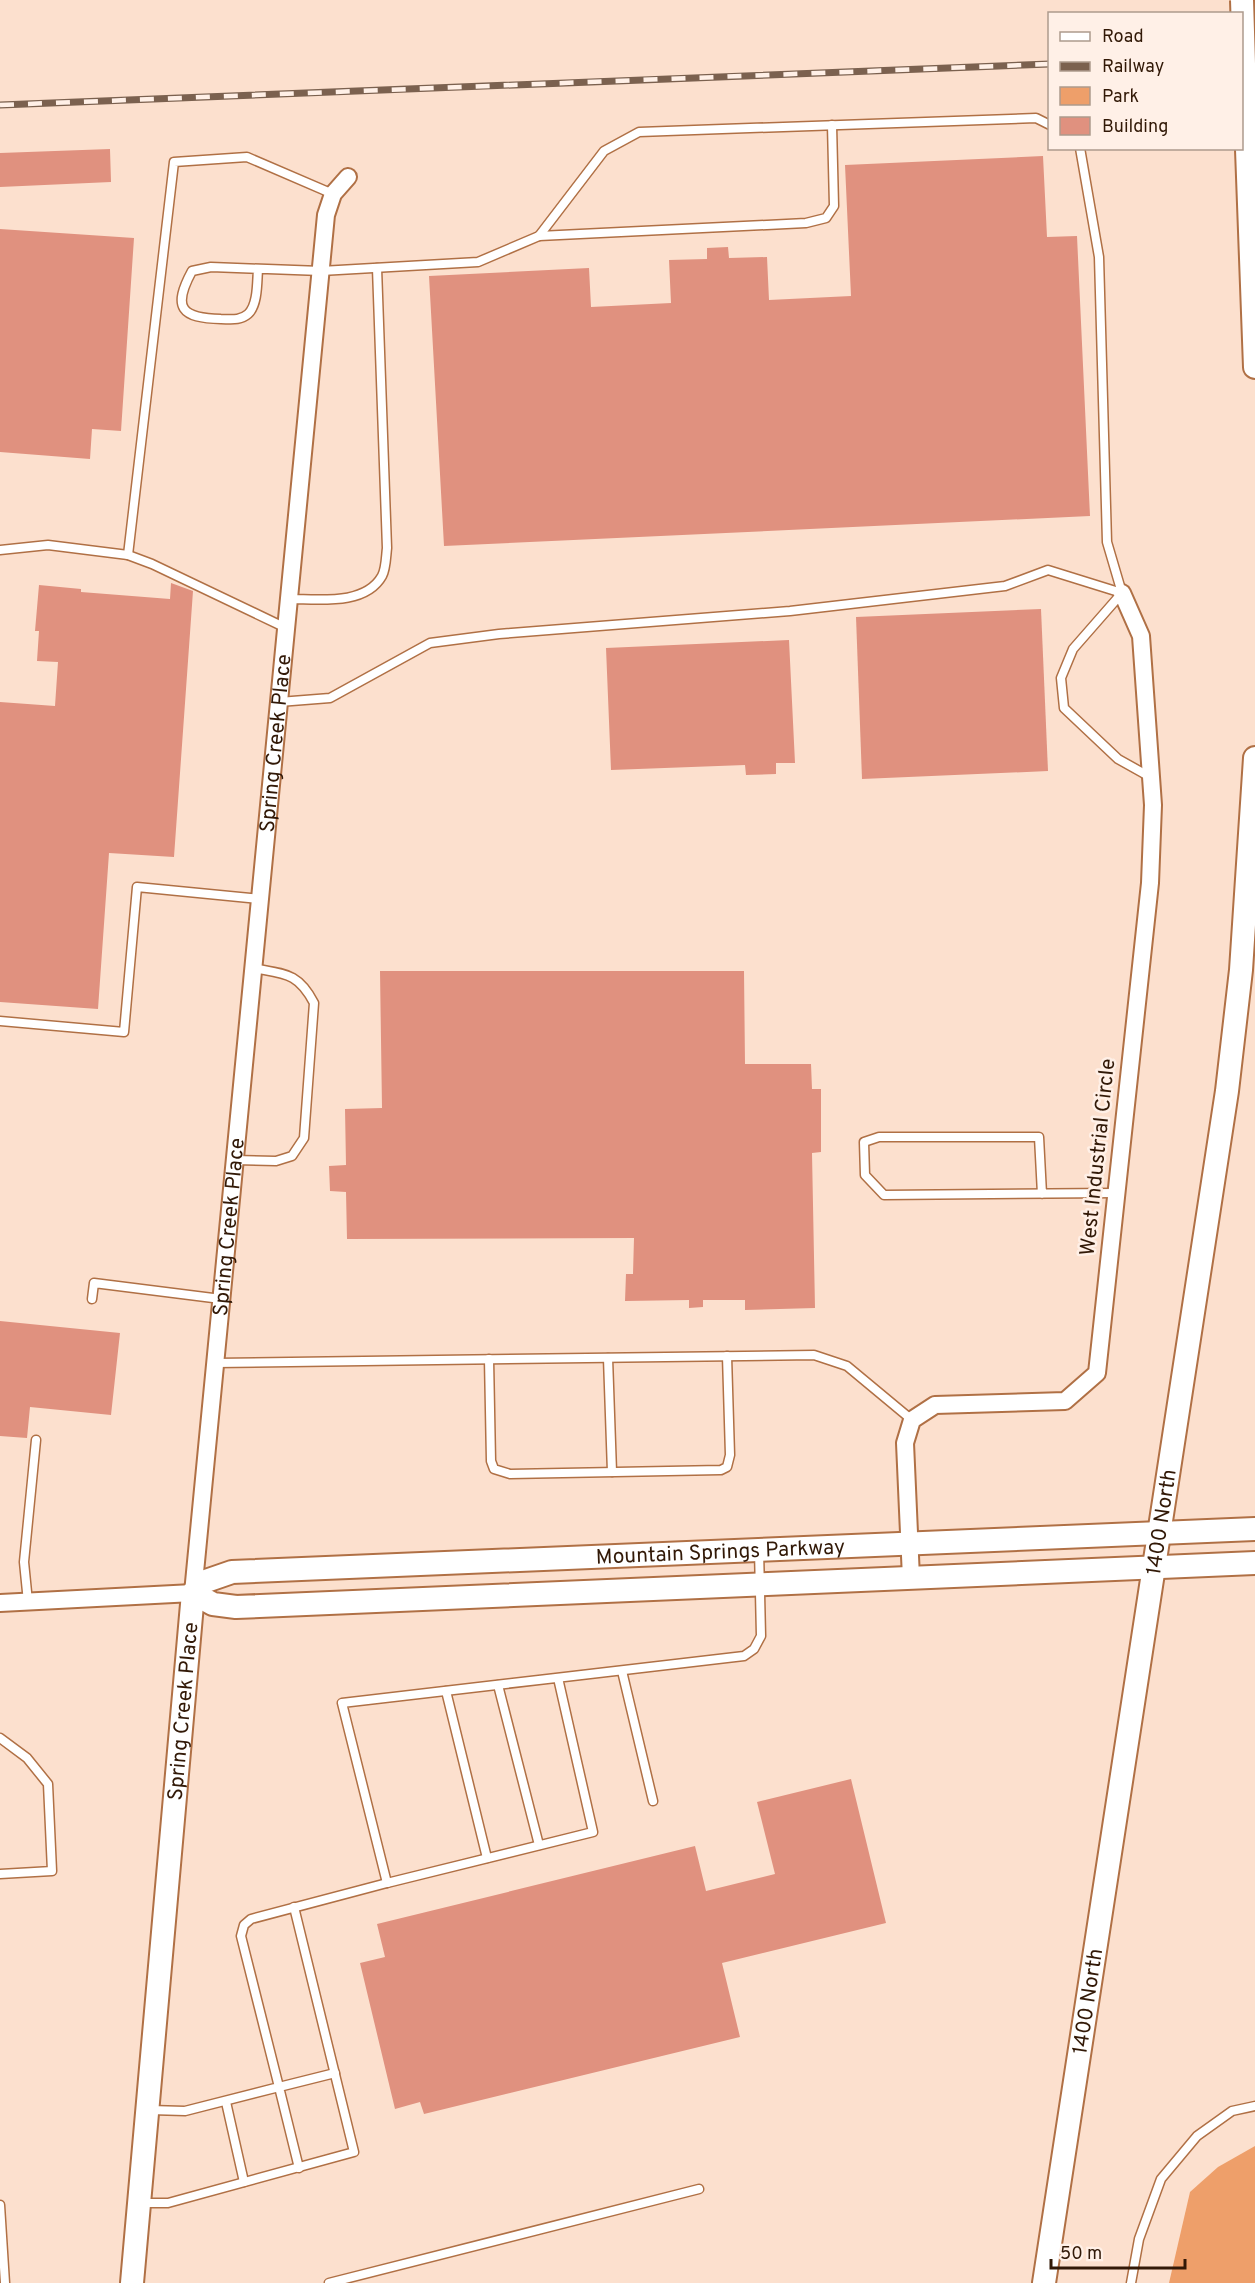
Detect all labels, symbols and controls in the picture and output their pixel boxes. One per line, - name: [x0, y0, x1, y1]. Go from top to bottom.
- legend: [1048, 12, 1243, 150]
- text: Road: [1102, 26, 1144, 49]
- text: Railway: [1102, 56, 1164, 79]
- text: Park: [1102, 86, 1139, 109]
- text: Building: [1102, 116, 1168, 139]
- street label: Spring Creek Place: [254, 653, 299, 834]
- street label: West Industrial Circle: [1075, 1057, 1122, 1257]
- street label: Spring Creek Place: [208, 1137, 252, 1318]
- street label: 1400 North: [1141, 1467, 1184, 1577]
- street label: Mountain Springs Parkway: [595, 1534, 846, 1572]
- street label: Spring Creek Place: [163, 1621, 205, 1802]
- street label: 1400 North: [1067, 1947, 1110, 2056]
- scale bar: [1051, 2232, 1184, 2270]
- text: 50 m: [1060, 2243, 1102, 2266]

